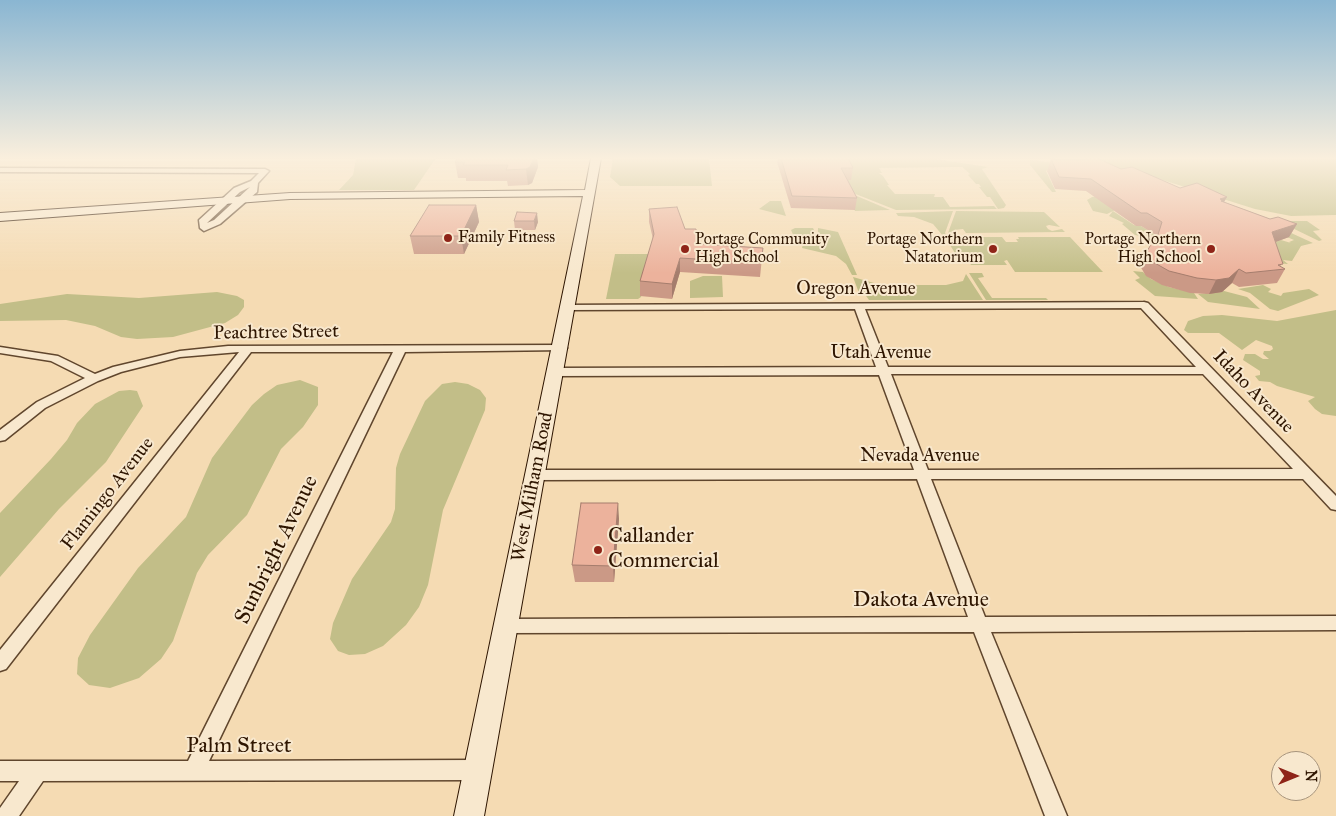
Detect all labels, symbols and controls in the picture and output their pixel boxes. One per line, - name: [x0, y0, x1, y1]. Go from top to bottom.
- place label: Family Fitness: [458, 228, 555, 248]
- place label: Portage Community High School: [695, 230, 828, 268]
- place label: Portage Northern Natatorium: [867, 230, 983, 268]
- place label: Portage Northern High School: [1085, 230, 1201, 268]
- marker: Family Fitness: [442, 232, 454, 244]
- marker: Portage Community High School: [679, 243, 691, 255]
- marker: Portage Northern Natatorium: [987, 243, 999, 255]
- marker: Portage Northern High School: [1205, 243, 1217, 255]
- street label: Oregon Avenue: [796, 278, 916, 300]
- street label: Peachtree Street: [213, 321, 339, 345]
- street label: Utah Avenue: [830, 342, 932, 364]
- street label: Idaho Avenue: [1208, 346, 1298, 438]
- street label: West Milham Road: [507, 410, 559, 564]
- street label: Flamingo Avenue: [57, 433, 159, 555]
- street label: Nevada Avenue: [860, 445, 980, 467]
- street label: Sunbright Avenue: [230, 471, 324, 629]
- place label: Callander Commercial: [608, 524, 719, 576]
- marker: Callander Commercial: [592, 544, 604, 556]
- street label: Dakota Avenue: [853, 588, 989, 614]
- street label: Palm Street: [186, 734, 292, 760]
- north arrow: [1271, 751, 1321, 801]
- text: N: [1302, 770, 1319, 782]

